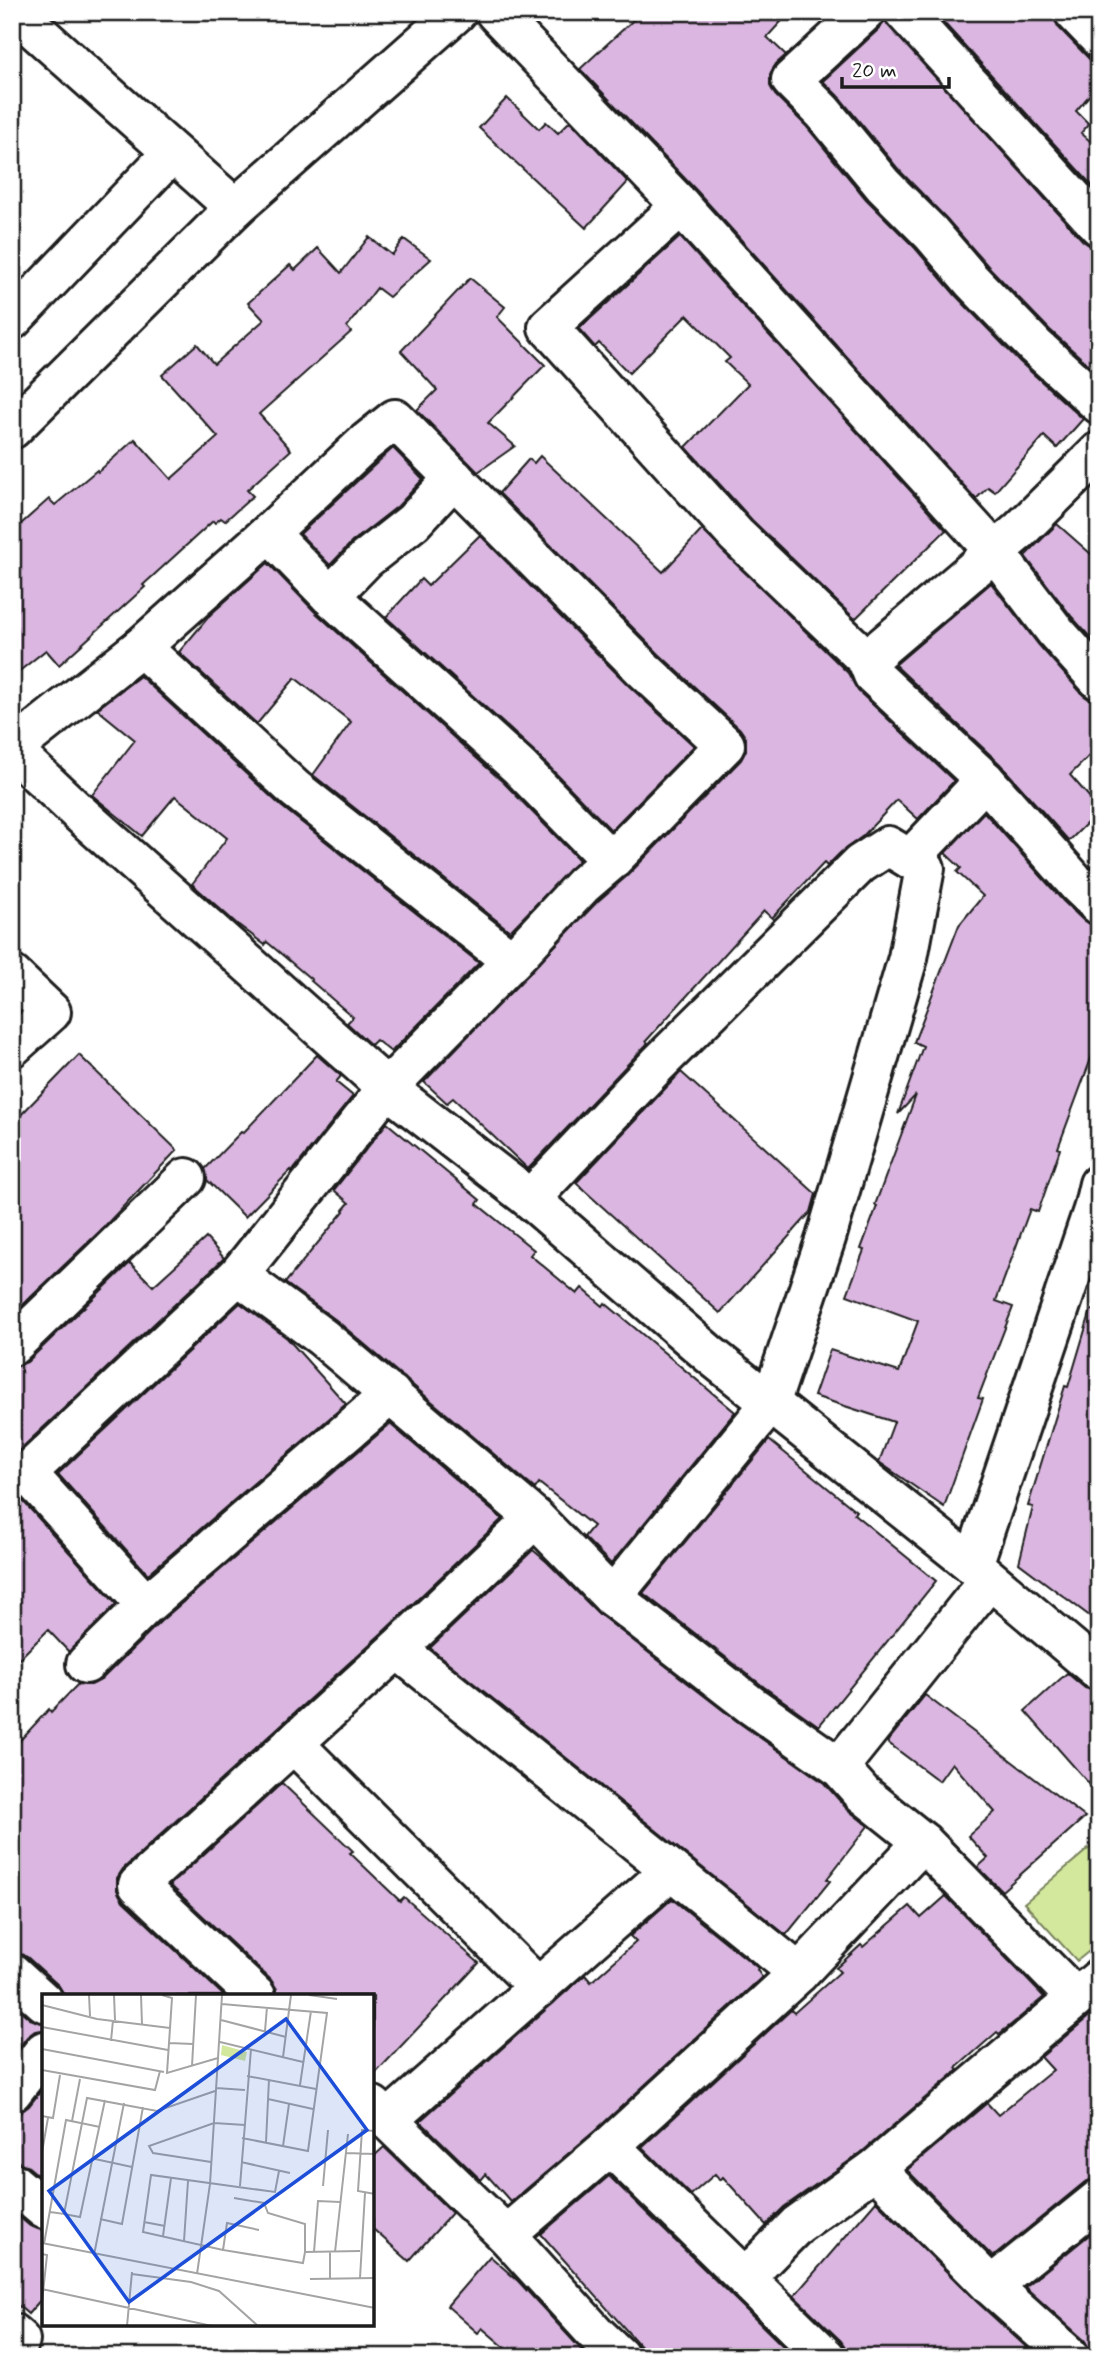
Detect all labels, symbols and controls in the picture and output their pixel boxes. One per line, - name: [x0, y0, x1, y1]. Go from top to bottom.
- scale bar: [842, 46, 948, 90]
- text: 20 m: [852, 57, 897, 85]
- inset map: [42, 1994, 374, 2327]

